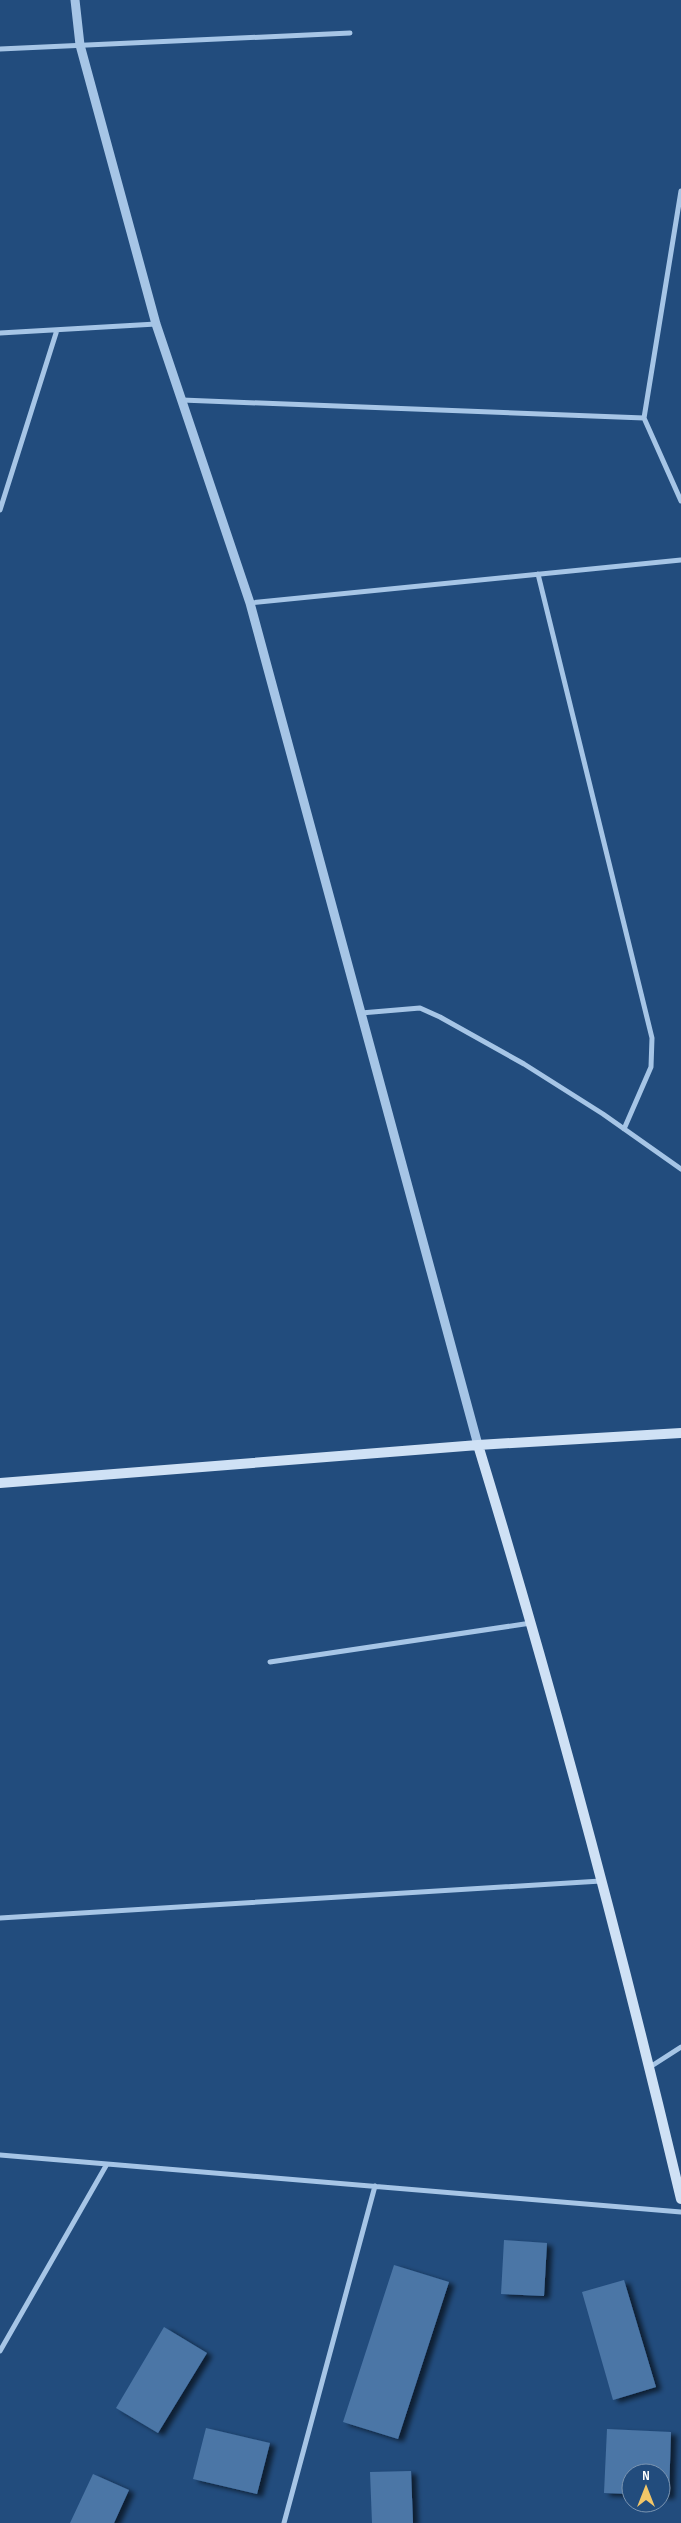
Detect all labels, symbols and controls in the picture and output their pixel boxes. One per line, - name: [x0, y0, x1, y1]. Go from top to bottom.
- north arrow: [621, 2463, 671, 2513]
- text: N: [642, 2467, 650, 2484]

